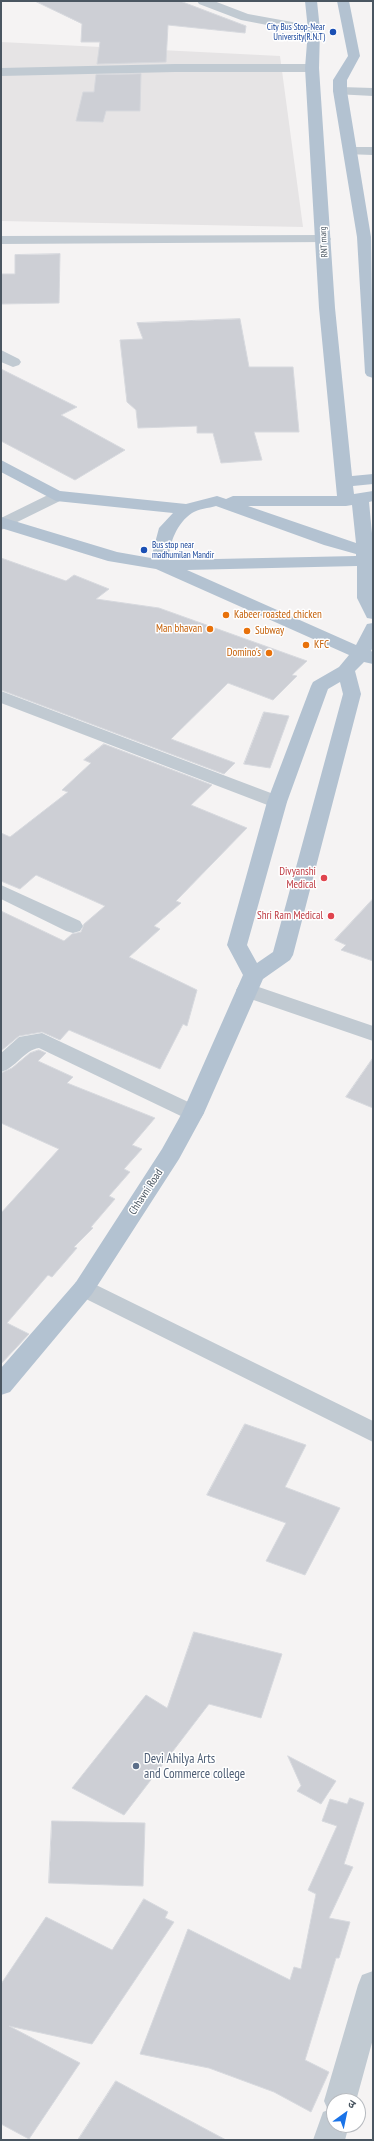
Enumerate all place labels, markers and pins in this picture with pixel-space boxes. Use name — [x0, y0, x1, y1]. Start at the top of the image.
place label: City Bus Stop-Near University(R.N.T) — [267, 22, 325, 43]
marker: City Bus Stop-Near University(R.N.T) — [328, 27, 338, 37]
place label: Bus stop near madhumilan Mandir — [152, 540, 214, 561]
marker: Bus stop near madhumilan Mandir — [139, 545, 149, 555]
place label: Kabeer roasted chicken — [234, 608, 322, 622]
marker: Kabeer roasted chicken — [221, 610, 231, 620]
place label: Man bhavan — [156, 622, 202, 636]
marker: Man bhavan — [205, 624, 215, 634]
place label: Subway — [255, 624, 284, 638]
marker: Subway — [242, 626, 252, 636]
place label: KFC — [314, 638, 329, 652]
marker: KFC — [301, 640, 311, 650]
place label: Domino's — [227, 646, 261, 660]
marker: Domino's — [264, 648, 274, 658]
place label: Divyanshi Medical — [279, 865, 316, 891]
marker: Divyanshi Medical — [319, 873, 329, 883]
place label: Shri Ram Medical — [257, 909, 323, 923]
marker: Shri Ram Medical — [326, 911, 336, 921]
place label: Devi Ahilya Arts and Commerce college — [144, 1751, 245, 1782]
marker: Devi Ahilya Arts and Commerce college — [131, 1761, 141, 1771]

